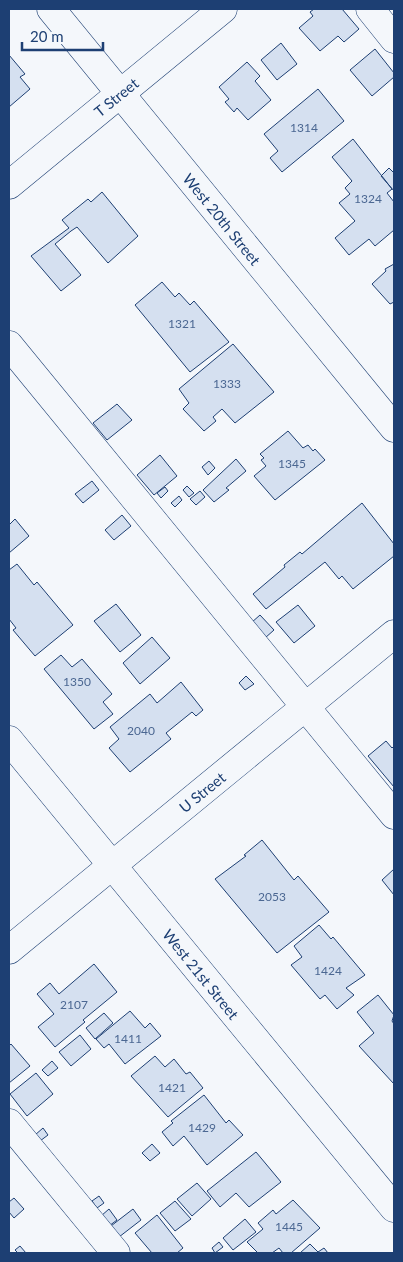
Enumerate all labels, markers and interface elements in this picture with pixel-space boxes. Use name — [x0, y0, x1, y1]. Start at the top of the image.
scale bar — [22, 20, 104, 52]
text: 20 m — [30, 27, 64, 45]
street label: T Street — [90, 73, 142, 120]
house number: 1314 — [290, 120, 318, 135]
street label: West 20th Street — [180, 170, 265, 269]
house number: 1324 — [354, 191, 382, 206]
house number: 1321 — [168, 316, 196, 331]
house number: 1333 — [213, 376, 241, 391]
house number: 1345 — [278, 456, 306, 471]
house number: 1350 — [63, 674, 91, 689]
house number: 2040 — [127, 723, 155, 738]
street label: U Street — [175, 768, 229, 816]
house number: 2053 — [258, 889, 286, 904]
street label: West 21st Street — [159, 925, 243, 1023]
house number: 1424 — [314, 963, 342, 978]
house number: 2107 — [60, 997, 88, 1012]
house number: 1411 — [114, 1031, 142, 1046]
house number: 1421 — [158, 1080, 186, 1095]
house number: 1429 — [188, 1120, 216, 1135]
house number: 1445 — [275, 1219, 303, 1234]

